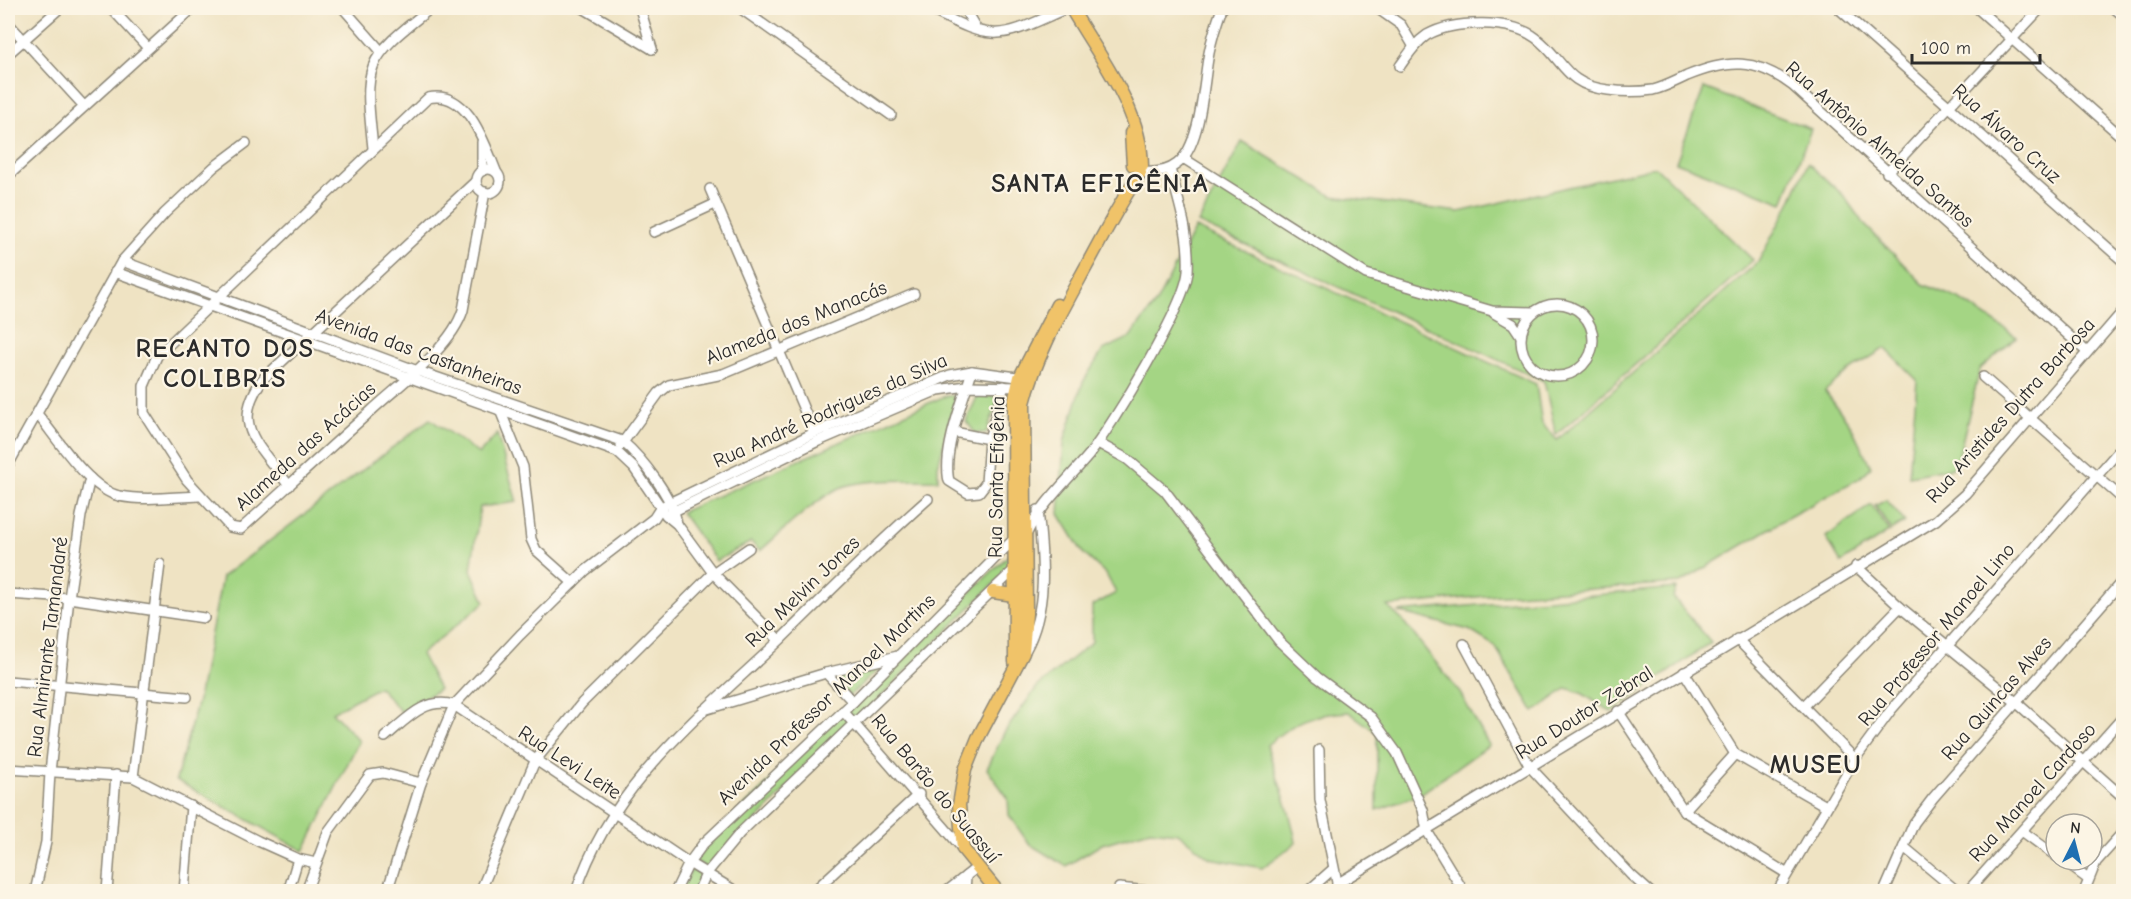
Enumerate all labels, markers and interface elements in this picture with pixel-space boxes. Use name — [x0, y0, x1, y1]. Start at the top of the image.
scale bar — [1912, 27, 2040, 65]
text: 100 m — [1921, 38, 1971, 59]
street label: Rua Antônio Almeida Santos — [1781, 57, 1978, 232]
street label: Rua Álvaro Cruz — [1948, 78, 2066, 188]
district label: SANTA EFIGÊNIA — [991, 168, 1209, 199]
street label: Alameda dos Manacás — [702, 276, 890, 369]
street label: Avenida das Castanheiras — [313, 303, 525, 399]
street label: Rua Aristides Dutra Barbosa — [1921, 313, 2100, 508]
district label: RECANTO DOS COLIBRIS — [136, 334, 314, 394]
street label: Rua André Rodrigues da Silva — [710, 348, 951, 473]
street label: Alameda das Acácias — [230, 377, 380, 515]
street label: Rua Santa Efigênia — [984, 396, 1009, 558]
street label: Rua Melvin Jones — [740, 531, 864, 652]
street label: Rua Almirante Tamandaré — [23, 535, 72, 759]
street label: Rua Professor Manoel Lino — [1853, 538, 2020, 730]
street label: Avenida Professor Manoel Martins — [713, 589, 940, 810]
street label: Rua Quincas Alves — [1936, 632, 2056, 765]
street label: Rua Doutor Zebral — [1511, 661, 1657, 764]
street label: Rua Barão do Suassuí — [867, 709, 1005, 868]
street label: Rua Manoel Cardoso — [1964, 718, 2101, 866]
street label: Rua Levi Leite — [514, 721, 625, 804]
district label: MUSEU — [1770, 750, 1862, 780]
north arrow — [2044, 812, 2104, 872]
text: N — [2069, 819, 2082, 838]

